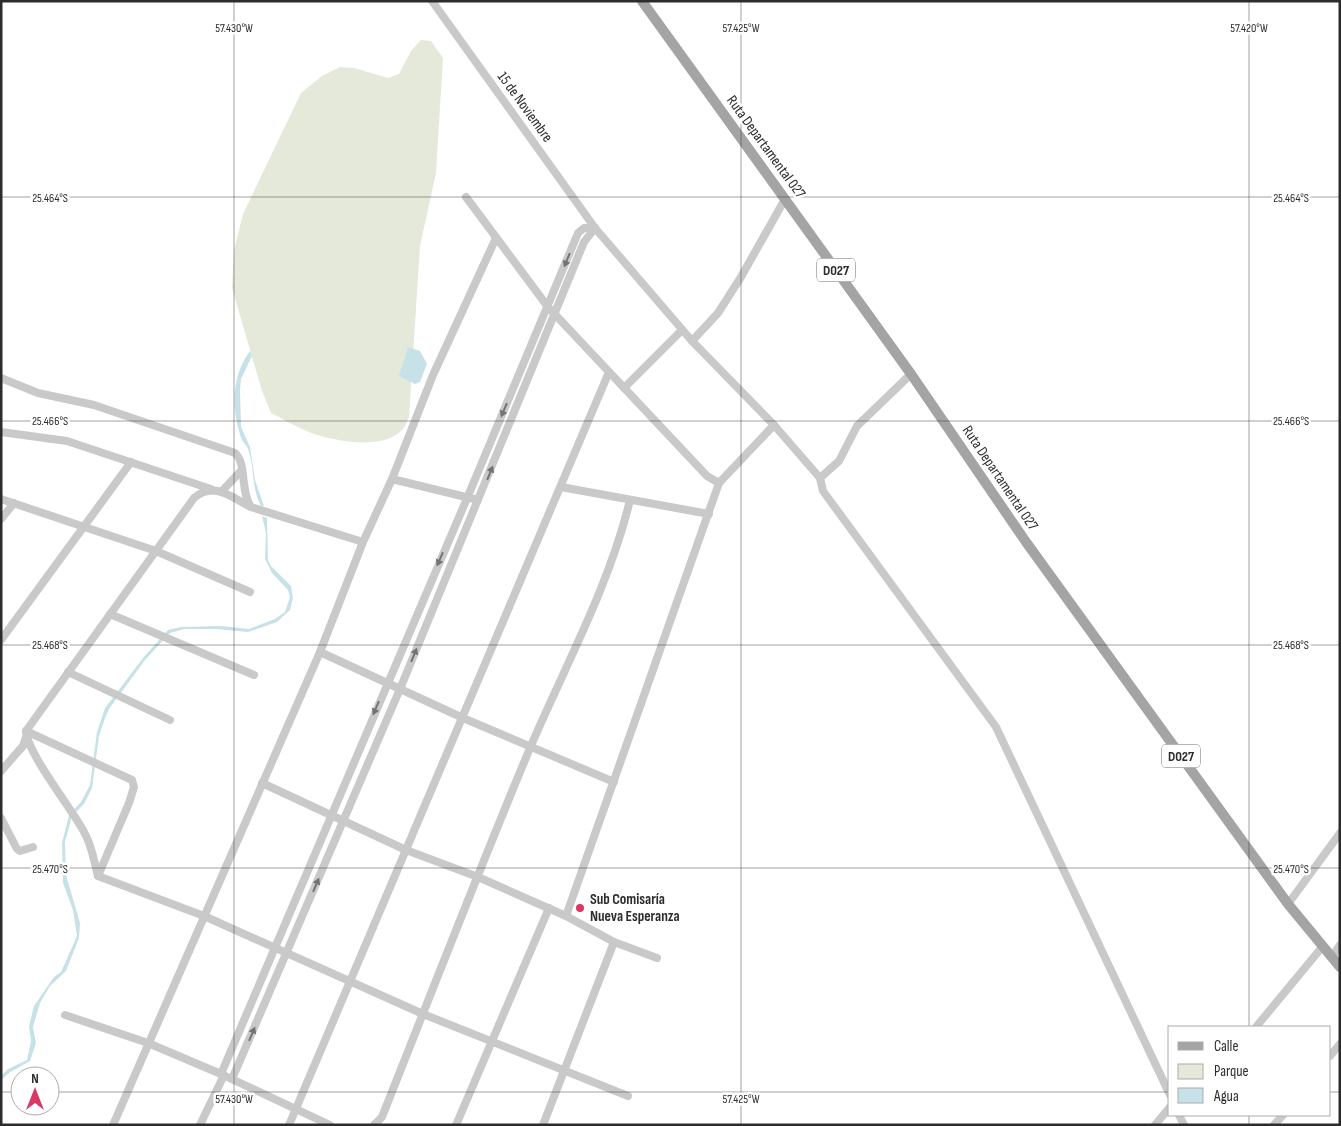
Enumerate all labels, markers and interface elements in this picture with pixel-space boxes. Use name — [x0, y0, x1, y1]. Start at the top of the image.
text: 57.430°W — [215, 21, 253, 36]
text: 57.425°W — [723, 21, 760, 36]
text: 57.420°W — [1230, 21, 1268, 36]
street label: 15 de Noviembre — [493, 68, 557, 146]
street label: Ruta Departamental 027 — [722, 92, 810, 202]
text: 25.464°S — [32, 191, 68, 206]
text: 25.464°S — [1273, 191, 1309, 206]
one-way arrow — [562, 253, 570, 267]
road number: D027 — [817, 258, 855, 282]
one-way arrow — [500, 403, 508, 417]
text: 25.466°S — [32, 414, 68, 429]
text: 25.466°S — [1273, 414, 1309, 429]
street label: Ruta Departamental 027 — [958, 422, 1042, 534]
one-way arrow — [486, 466, 494, 480]
one-way arrow — [436, 552, 444, 566]
text: 25.468°S — [32, 638, 68, 653]
text: 25.468°S — [1273, 638, 1309, 653]
one-way arrow — [410, 648, 418, 662]
one-way arrow — [372, 701, 379, 716]
road number: D027 — [1162, 744, 1200, 768]
text: 25.470°S — [32, 862, 68, 877]
text: 25.470°S — [1273, 862, 1309, 877]
one-way arrow — [312, 878, 320, 892]
place label: Sub Comisaría Nueva Esperanza — [590, 890, 680, 926]
marker: Sub Comisaría Nueva Esperanza — [574, 902, 586, 914]
legend — [1168, 1026, 1331, 1116]
one-way arrow — [248, 1027, 256, 1041]
text: Calle — [1214, 1037, 1238, 1056]
text: Parque — [1214, 1062, 1249, 1081]
north arrow — [10, 1066, 60, 1116]
text: N — [31, 1070, 39, 1087]
text: Agua — [1213, 1087, 1239, 1106]
text: 57.430°W — [215, 1092, 253, 1107]
text: 57.425°W — [723, 1092, 760, 1107]

